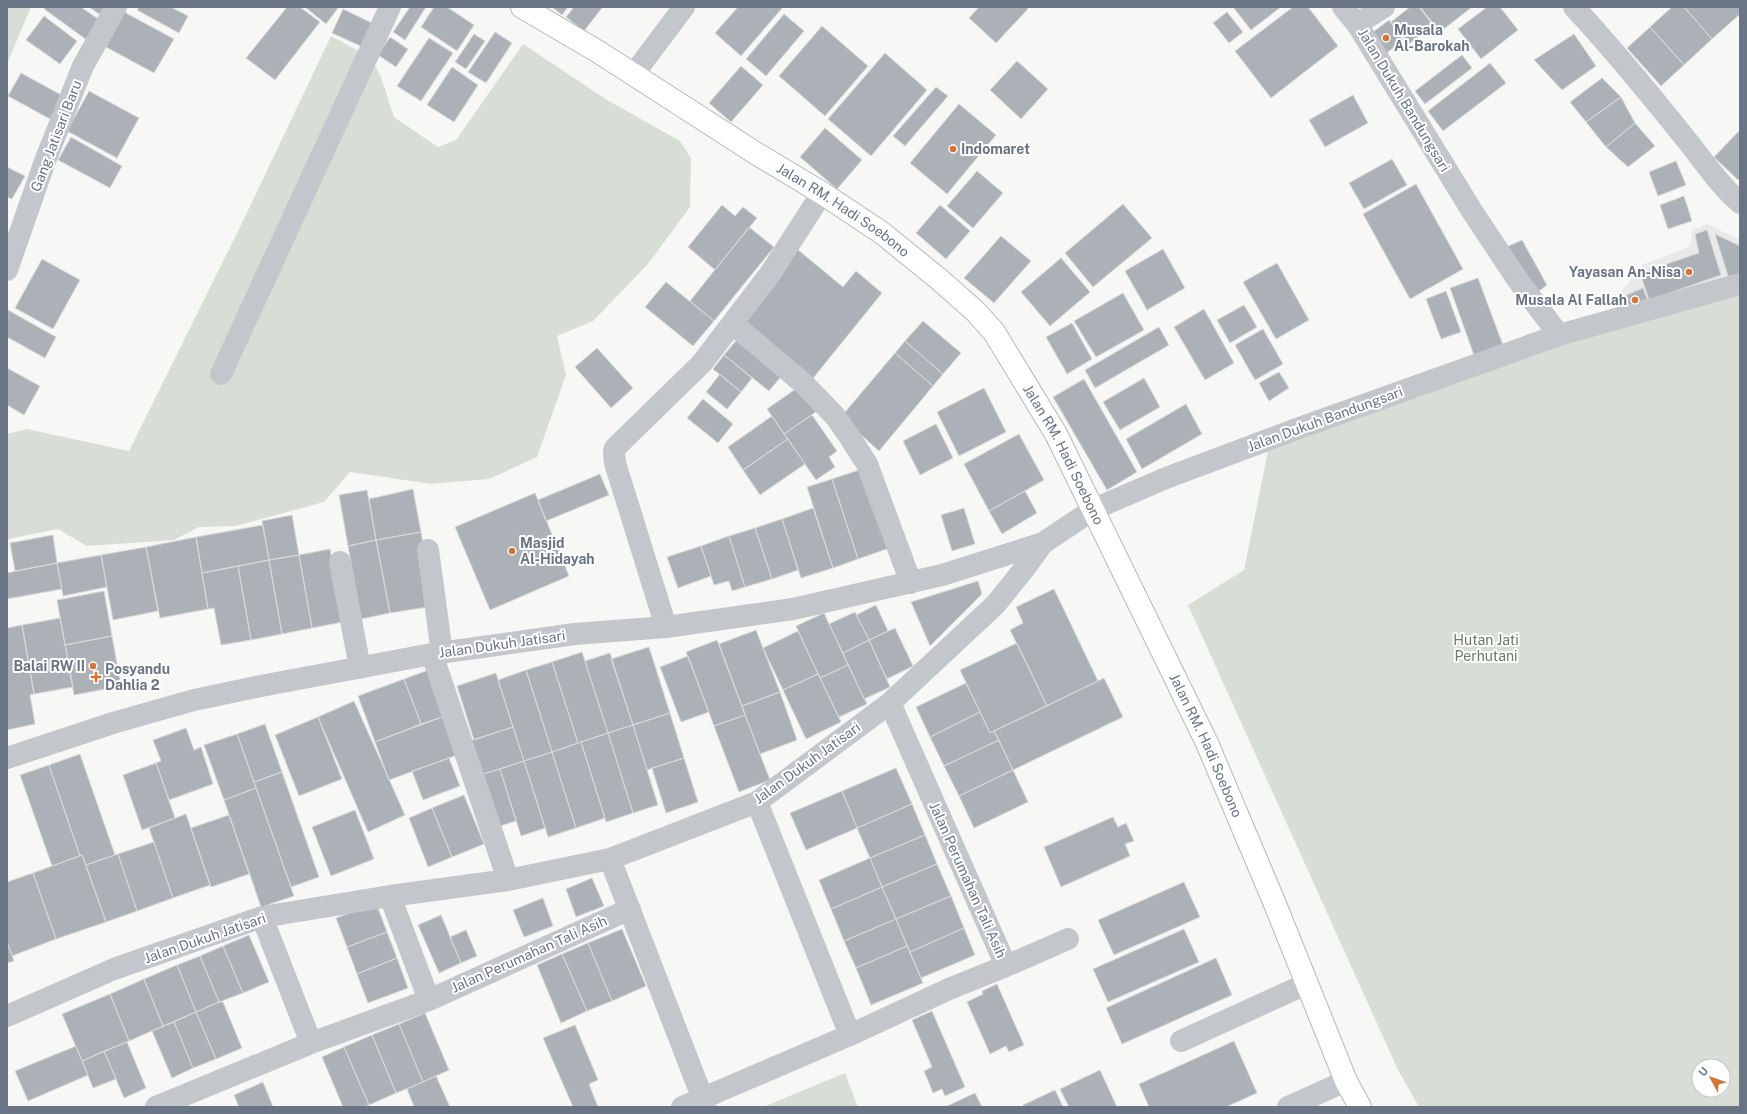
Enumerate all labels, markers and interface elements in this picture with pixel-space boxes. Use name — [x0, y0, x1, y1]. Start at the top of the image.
place label: Musala Al-Barokah — [1394, 22, 1469, 54]
street label: Jalan Dukuh Bandungsari — [1355, 26, 1453, 174]
marker: Musala Al-Barokah — [1381, 33, 1391, 43]
street label: Gang Jatisari Baru — [27, 78, 85, 194]
place label: Indomaret — [961, 141, 1030, 157]
marker: Indomaret — [948, 144, 958, 154]
street label: Jalan RM. Hadi Soebono — [774, 160, 913, 260]
place label: Yayasan An-Nisa — [1569, 264, 1681, 280]
marker: Yayasan An-Nisa — [1684, 267, 1694, 277]
place label: Musala Al Fallah — [1515, 292, 1627, 308]
marker: Musala Al Fallah — [1630, 295, 1640, 305]
street label: Jalan RM. Hadi Soebono — [1020, 382, 1107, 527]
street label: Jalan Dukuh Bandungsari — [1245, 383, 1405, 455]
place label: Masjid Al-Hidayah — [520, 535, 595, 567]
marker: Masjid Al-Hidayah — [507, 546, 517, 556]
street label: Jalan Dukuh Jatisari — [438, 627, 566, 661]
park label: Hutan Jati Perhutani — [1453, 632, 1519, 664]
place label: Balai RW II — [14, 658, 85, 674]
marker: Balai RW II — [88, 661, 98, 671]
place label: Posyandu Dahlia 2 — [105, 661, 170, 693]
marker: Posyandu Dahlia 2 — [90, 671, 102, 683]
street label: Jalan RM. Hadi Soebono — [1166, 671, 1246, 820]
street label: Jalan Dukuh Jatisari — [751, 719, 863, 807]
street label: Jalan Perumahan Tali Asih — [926, 800, 1010, 960]
street label: Jalan Dukuh Jatisari — [142, 910, 268, 966]
street label: Jalan Perumahan Tali Asih — [449, 912, 609, 996]
north arrow — [1691, 1058, 1731, 1098]
text: U — [1696, 1065, 1711, 1078]

